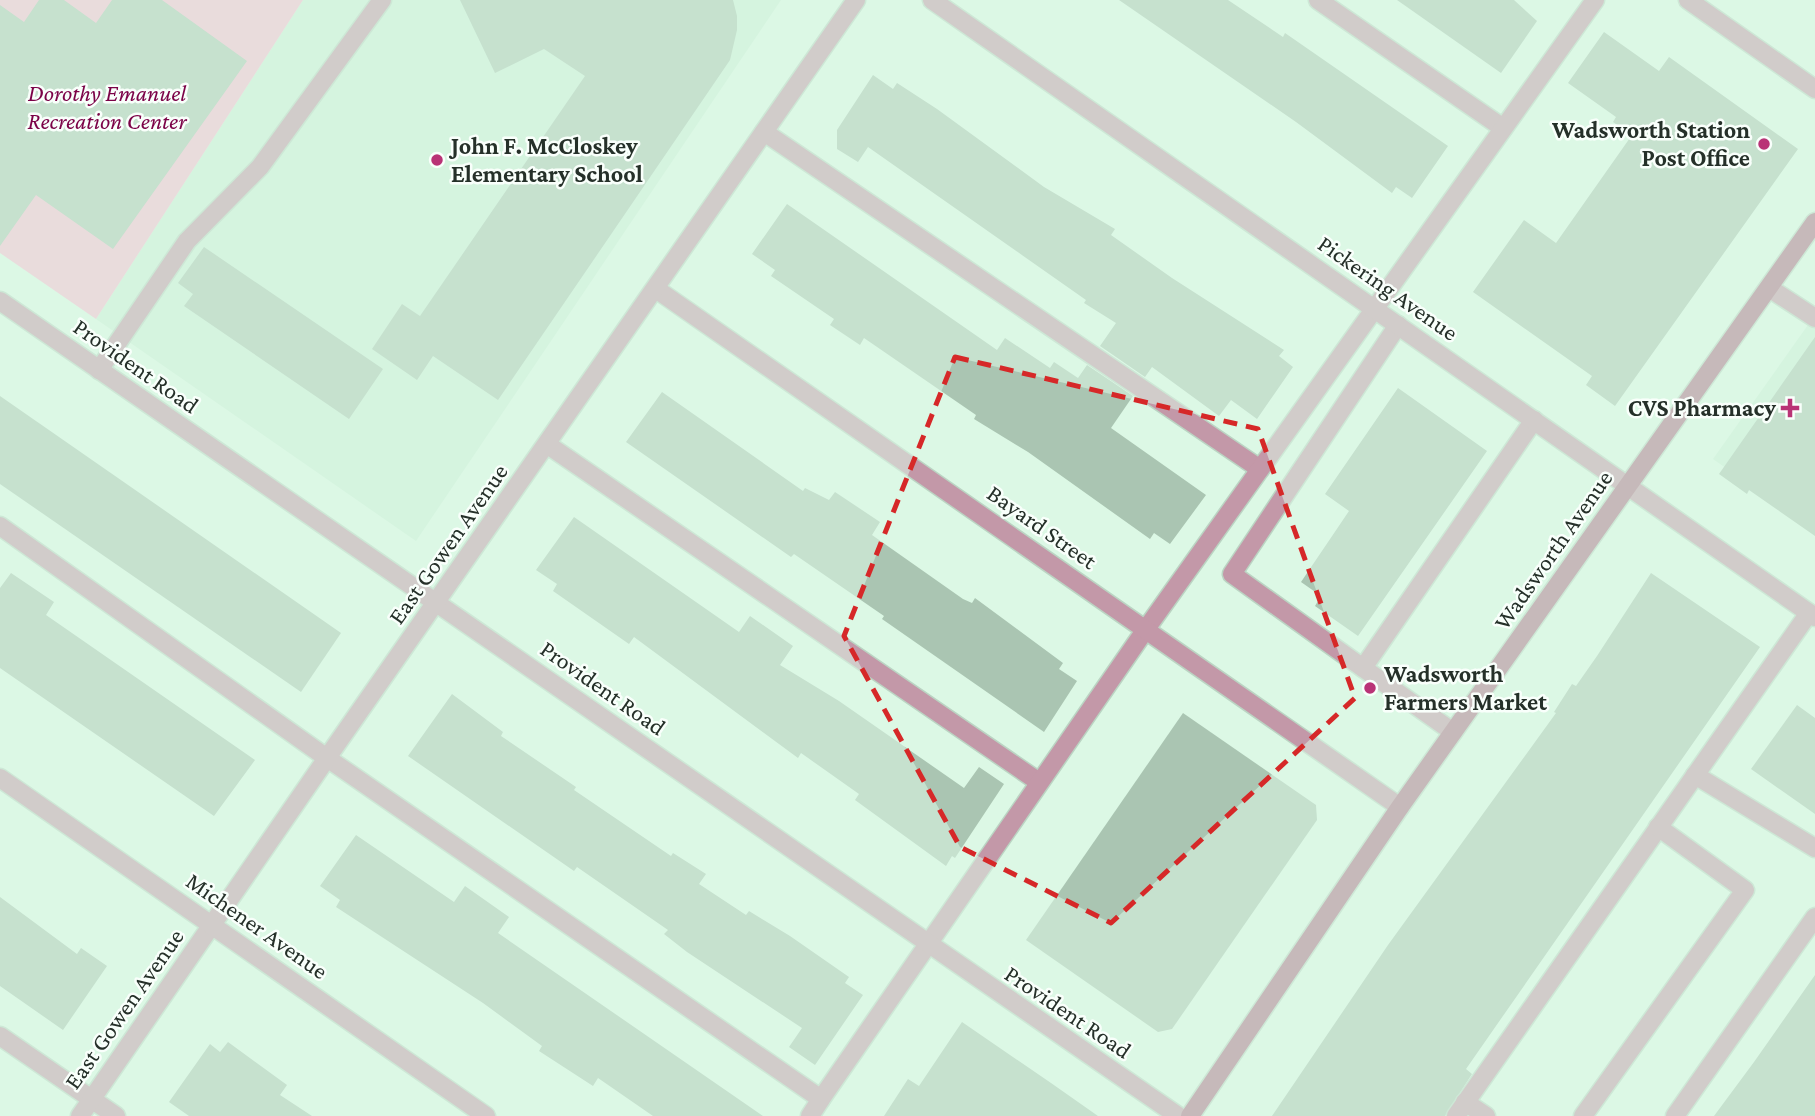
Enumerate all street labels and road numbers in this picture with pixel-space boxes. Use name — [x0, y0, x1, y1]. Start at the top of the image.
street label: Pickering Avenue — [1313, 229, 1463, 346]
street label: Provident Road — [69, 313, 204, 419]
street label: East Gowen Avenue — [382, 459, 513, 629]
street label: Wadsworth Avenue — [1488, 465, 1618, 634]
street label: Bayard Street — [982, 479, 1103, 575]
street label: Provident Road — [536, 635, 671, 741]
street label: Michener Avenue — [181, 867, 333, 984]
street label: East Gowen Avenue — [58, 924, 189, 1094]
street label: Provident Road — [1000, 959, 1137, 1064]

